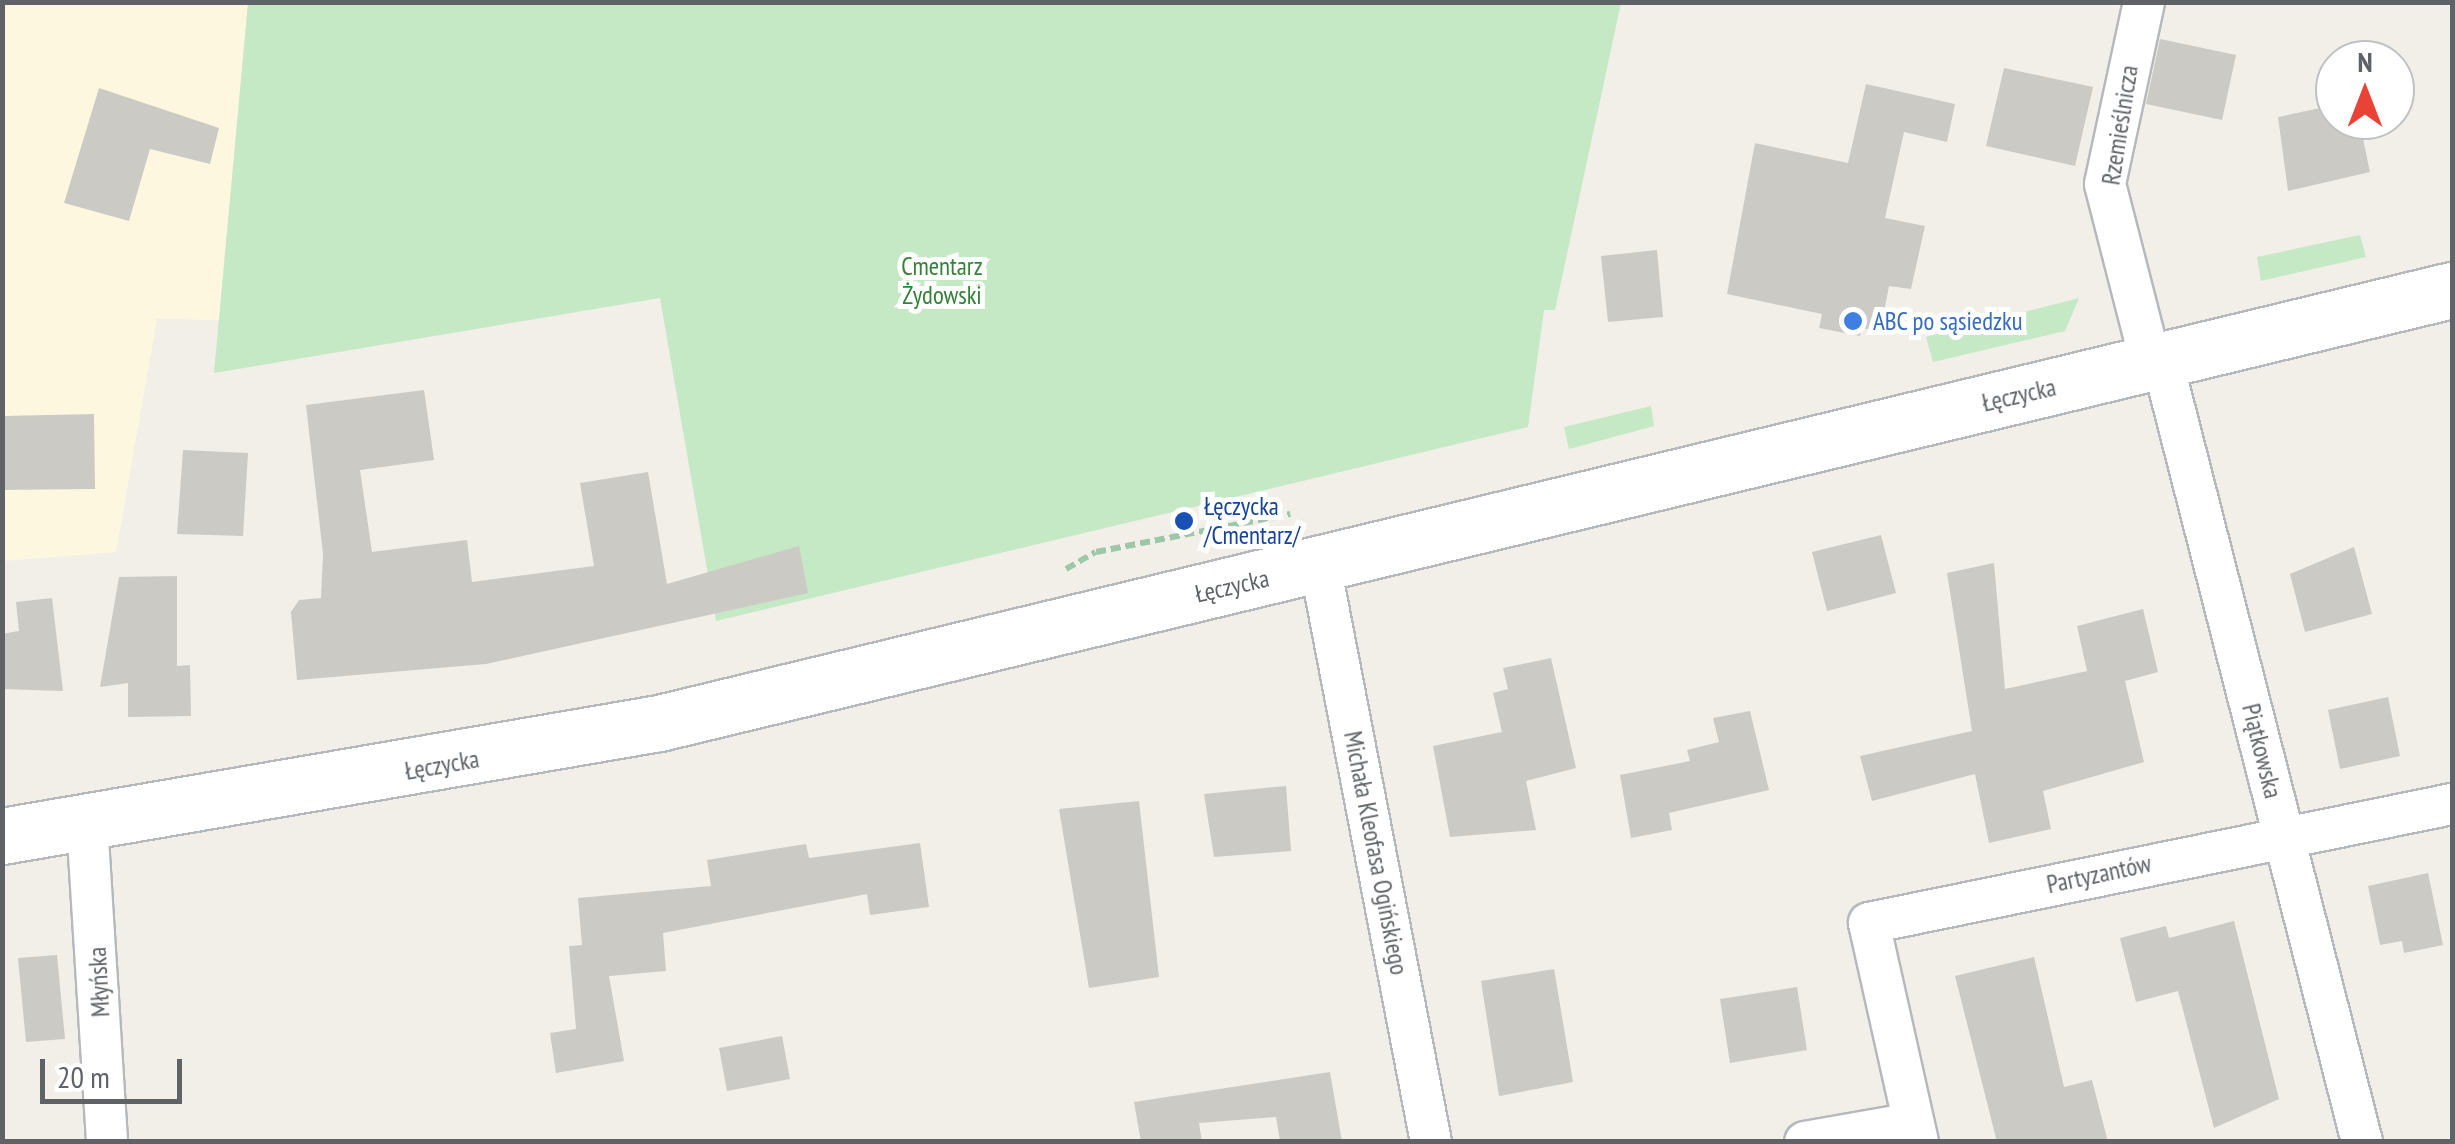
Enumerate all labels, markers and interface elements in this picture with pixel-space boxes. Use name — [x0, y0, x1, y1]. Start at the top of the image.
north arrow — [2315, 40, 2415, 140]
text: N — [2357, 43, 2373, 80]
street label: Rzemieślnicza — [2096, 63, 2144, 187]
park label: Cmentarz Żydowski — [901, 252, 983, 311]
place label: ABC po sąsiedzku — [1873, 306, 2023, 336]
marker: ABC po sąsiedzku — [1842, 310, 1864, 332]
street label: Łęczycka — [1979, 372, 2059, 418]
place label: Łęczycka /Cmentarz/ — [1204, 492, 1300, 551]
marker: Łęczycka /Cmentarz/ — [1173, 510, 1195, 532]
street label: Łęczycka — [1192, 563, 1272, 609]
street label: Piątkowska — [2236, 701, 2288, 801]
street label: Michała Kleofasa Ogińskiego — [1338, 729, 1414, 977]
street label: Łęczycka — [403, 744, 481, 786]
street label: Partyzantów — [2044, 848, 2154, 900]
street label: Młyńska — [82, 946, 116, 1018]
scale bar — [45, 1039, 188, 1101]
text: 20 m — [57, 1057, 110, 1096]

